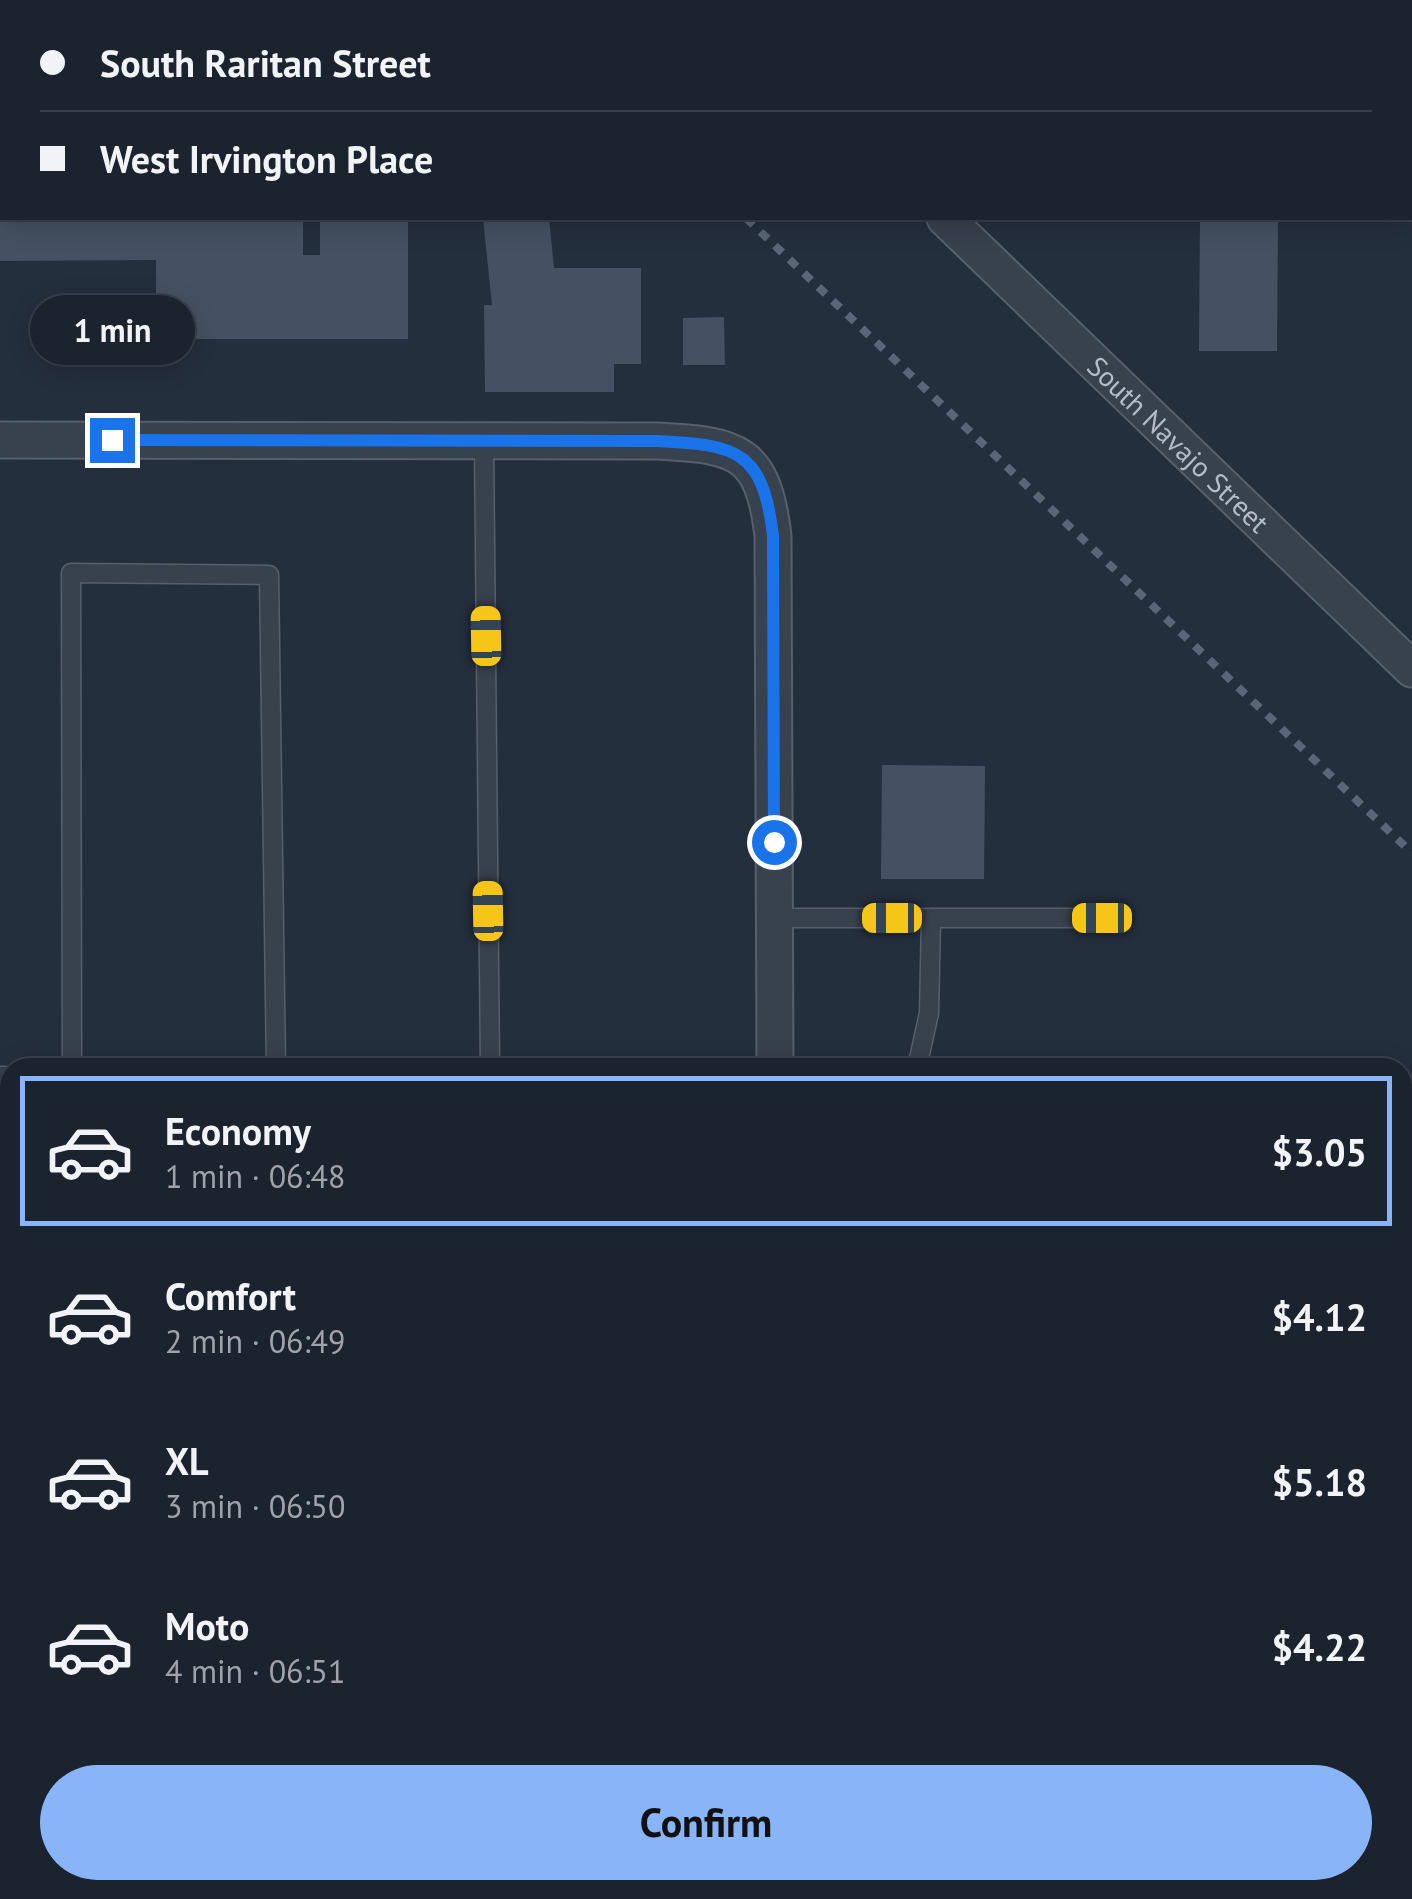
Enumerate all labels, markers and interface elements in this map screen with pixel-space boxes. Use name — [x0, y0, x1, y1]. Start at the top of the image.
text: South Raritan Street — [100, 38, 431, 87]
text: West Irvington Place — [100, 134, 433, 183]
callout: 1 min — [29, 295, 194, 365]
text: 1 min — [73, 309, 152, 351]
street label: South Navajo Street — [1080, 347, 1278, 540]
route end — [90, 418, 135, 463]
car — [470, 606, 502, 666]
route start — [752, 820, 797, 865]
car — [472, 881, 504, 941]
car — [862, 903, 922, 933]
car — [1072, 903, 1132, 933]
icon: car — [45, 1106, 135, 1196]
text: Economy — [165, 1106, 311, 1155]
text: $3.05 — [1271, 1127, 1367, 1176]
text: 1 min · 06:48 — [165, 1155, 345, 1197]
icon: car — [45, 1271, 135, 1361]
text: Comfort — [165, 1271, 296, 1320]
text: $4.12 — [1271, 1292, 1367, 1341]
text: 2 min · 06:49 — [165, 1320, 345, 1362]
icon: car — [45, 1436, 135, 1526]
text: XL — [165, 1436, 209, 1485]
text: $5.18 — [1271, 1457, 1367, 1506]
text: 3 min · 06:50 — [165, 1485, 345, 1527]
icon: car — [45, 1601, 135, 1691]
text: Moto — [165, 1601, 249, 1650]
text: $4.22 — [1271, 1622, 1367, 1671]
text: 4 min · 06:51 — [165, 1650, 345, 1692]
button: Confirm — [40, 1765, 1372, 1880]

